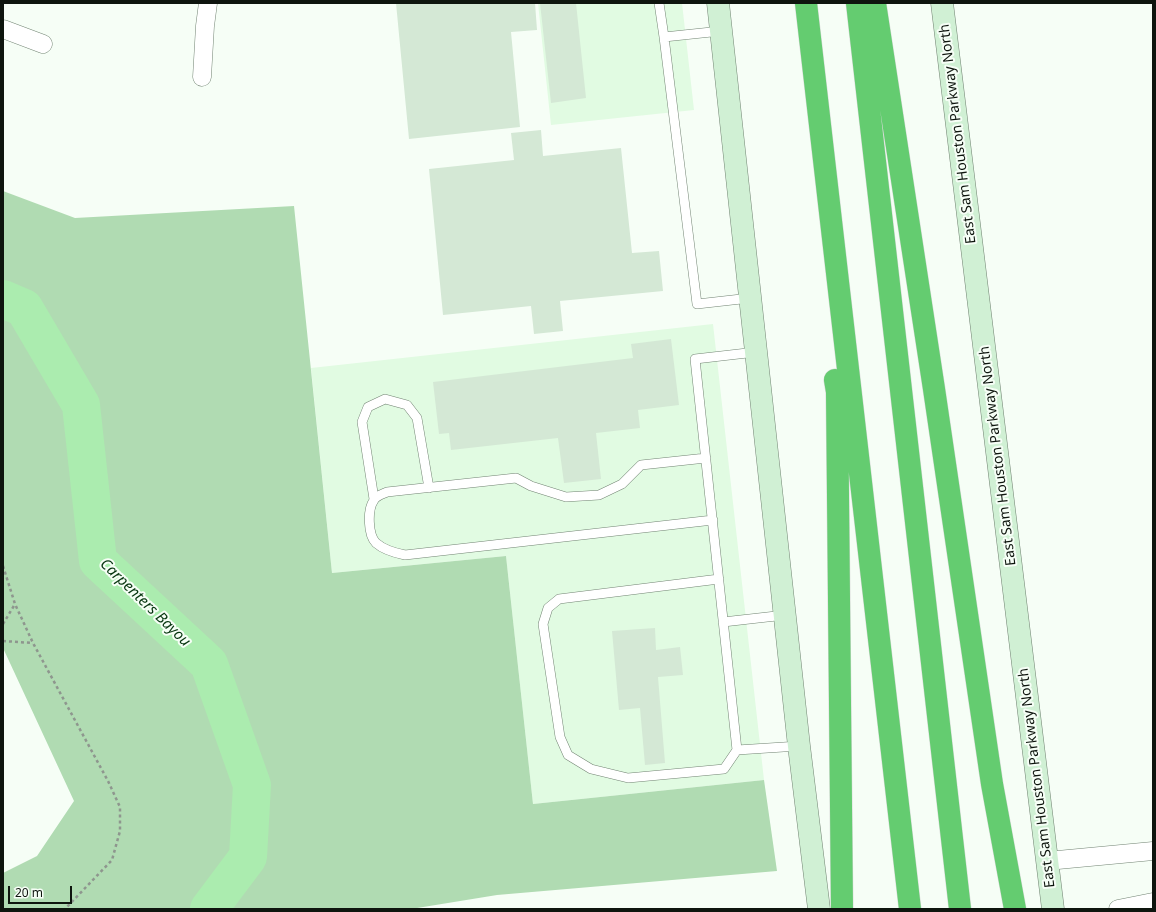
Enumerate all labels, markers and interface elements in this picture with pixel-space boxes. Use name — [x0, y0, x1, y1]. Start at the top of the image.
street label: East Sam Houston Parkway North — [936, 23, 980, 245]
street label: East Sam Houston Parkway North — [976, 345, 1020, 567]
water label: Carpenters Bayou — [96, 555, 194, 651]
street label: East Sam Houston Parkway North — [1015, 667, 1059, 889]
scale bar — [10, 878, 74, 904]
text: 20 m — [15, 884, 43, 901]

